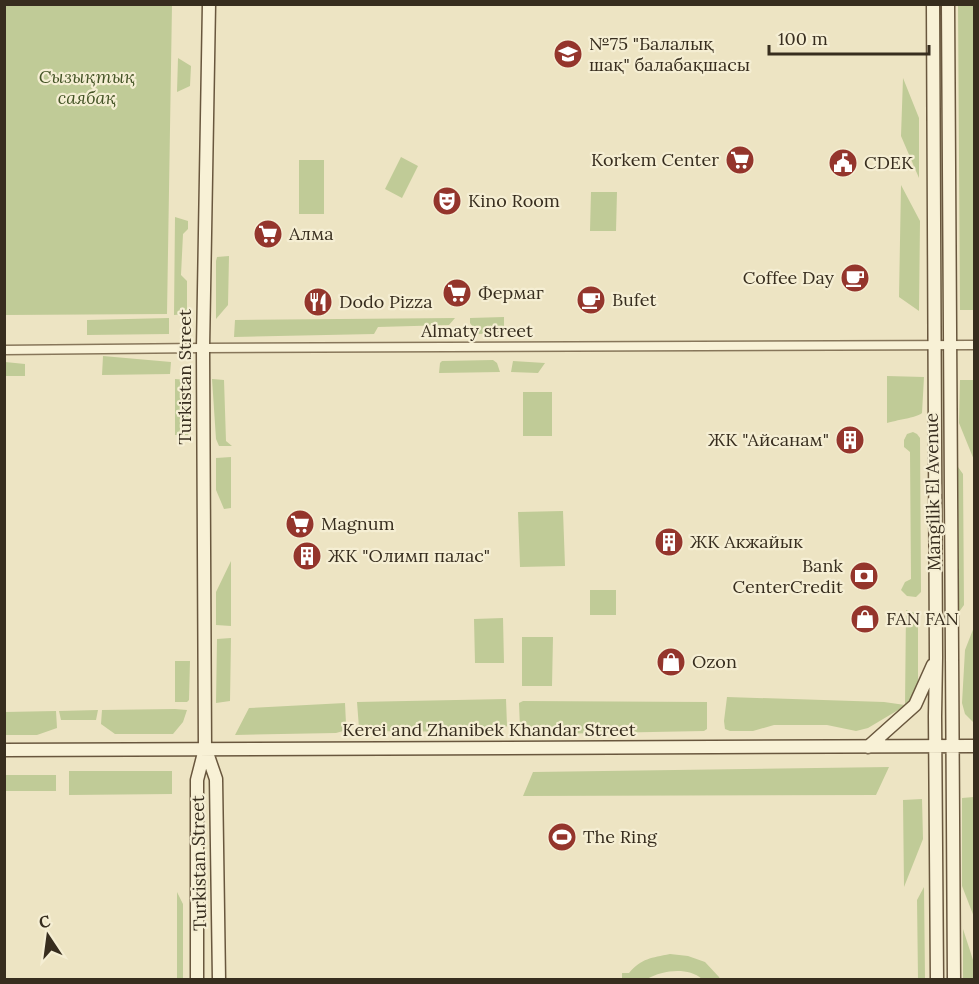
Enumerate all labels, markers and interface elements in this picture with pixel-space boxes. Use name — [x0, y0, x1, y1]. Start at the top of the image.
scale bar — [769, 18, 930, 56]
text: 100 m — [778, 27, 828, 50]
place label: №75 "Балалық шақ" балабақшасы — [589, 32, 750, 76]
school or university icon: №75 "Балалық шақ" балабақшасы — [552, 38, 584, 70]
park label: Сызықтық саябақ — [39, 65, 135, 109]
supermarket icon: Korkem Center — [724, 144, 756, 176]
public building icon: CDEK — [827, 147, 859, 179]
place label: Korkem Center — [591, 148, 719, 171]
place label: CDEK — [864, 151, 914, 174]
theatre icon: Kino Room — [431, 185, 463, 217]
place label: Kino Room — [468, 189, 560, 212]
supermarket icon: Алма — [252, 218, 284, 250]
place label: Алма — [288, 222, 334, 245]
cafe icon: Coffee Day — [839, 262, 871, 294]
place label: Coffee Day — [743, 266, 834, 289]
supermarket icon: Фермаг — [441, 277, 473, 309]
place label: Фермаг — [478, 281, 544, 304]
cafe icon: Bufet — [575, 284, 607, 316]
restaurant icon: Dodo Pizza — [302, 286, 334, 318]
place label: Bufet — [612, 288, 656, 311]
place label: Dodo Pizza — [339, 290, 433, 313]
street label: Turkistan Street — [173, 309, 196, 445]
street label: Almaty street — [420, 319, 533, 342]
street label: Mangilik El Avenue — [920, 412, 945, 571]
building icon: ЖК "Айсанам" — [834, 424, 866, 456]
place label: ЖК "Айсанам" — [708, 428, 829, 451]
supermarket icon: Magnum — [284, 508, 316, 540]
place label: Magnum — [321, 512, 395, 535]
building icon: ЖК Акжайык — [653, 526, 685, 558]
place label: ЖК Акжайык — [690, 530, 803, 553]
building icon: ЖК "Олимп палас" — [291, 540, 323, 572]
place label: ЖК "Олимп палас" — [328, 544, 490, 567]
place label: Bank CenterCredit — [732, 554, 843, 598]
bank icon: Bank CenterCredit — [848, 560, 880, 592]
shop icon: FAN FAN — [849, 603, 881, 635]
place label: FAN FAN — [886, 607, 959, 630]
shop icon: Ozon — [655, 646, 687, 678]
place label: Ozon — [692, 650, 737, 673]
street label: Kerei and Zhanibek Khandar Street — [342, 718, 636, 741]
street label: Turkistan Street — [186, 795, 211, 931]
sports icon: The Ring — [546, 821, 578, 853]
place label: The Ring — [583, 825, 658, 848]
north arrow — [18, 906, 78, 966]
text: С — [37, 910, 52, 932]

